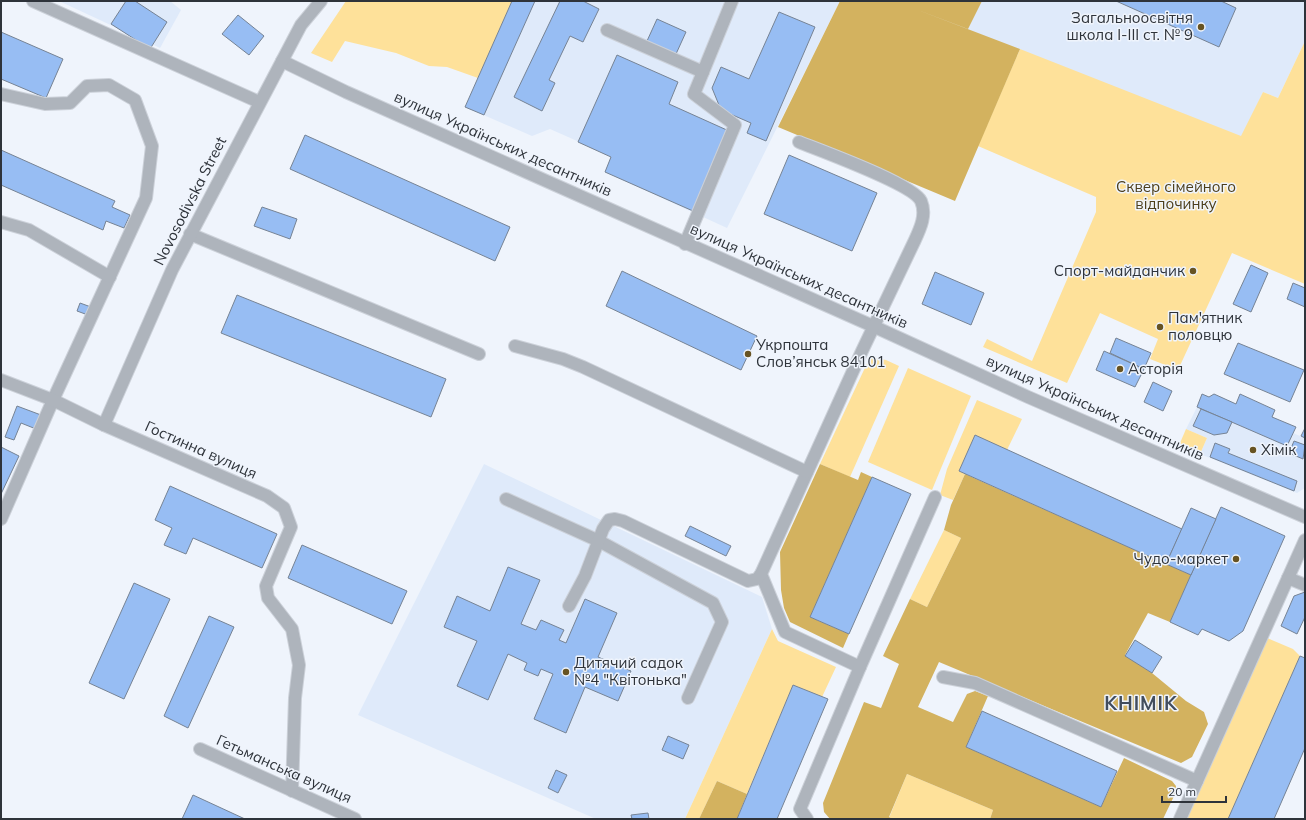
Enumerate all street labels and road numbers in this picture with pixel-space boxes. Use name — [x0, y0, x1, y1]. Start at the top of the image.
street label: вулиця Українських десантників — [391, 87, 615, 200]
street label: Novosodivska Street — [149, 133, 230, 268]
street label: вулиця Українських десантників — [687, 219, 911, 332]
street label: вулиця Українських десантників — [983, 351, 1207, 464]
street label: Гостинна вулиця — [142, 416, 260, 483]
street label: Гетьманська вулиця — [214, 730, 355, 807]

